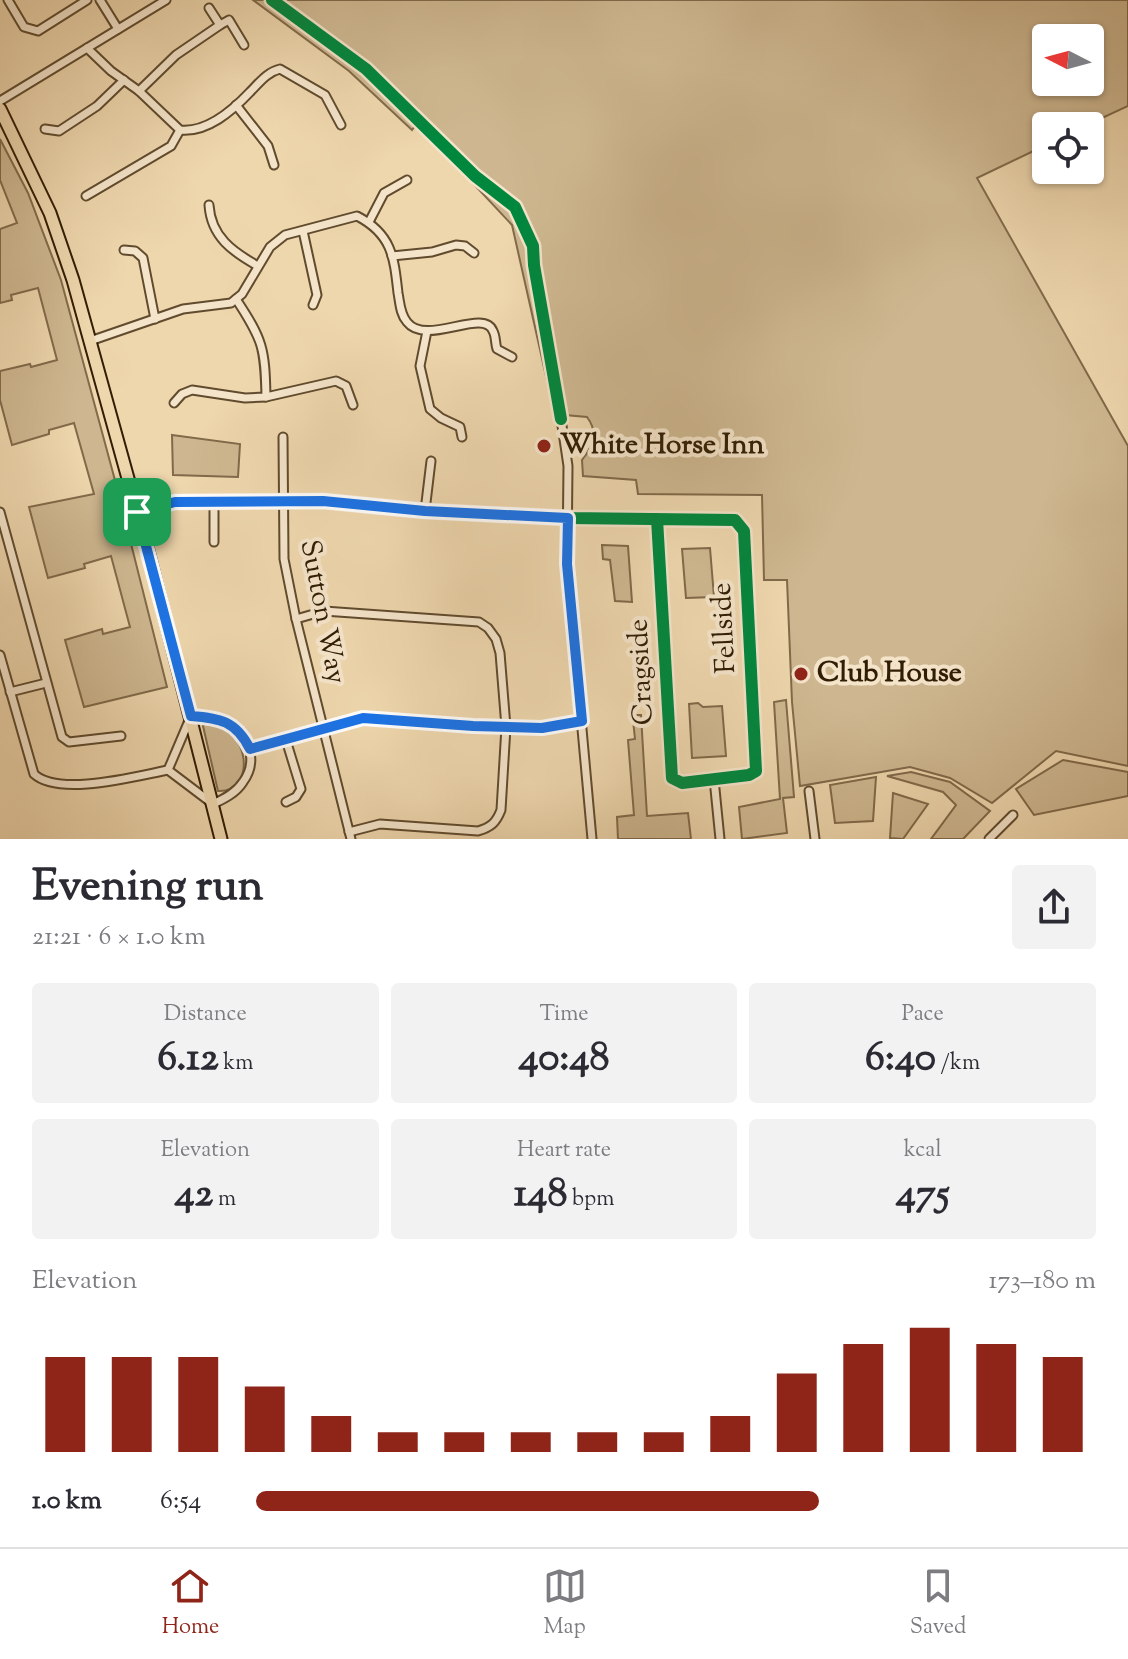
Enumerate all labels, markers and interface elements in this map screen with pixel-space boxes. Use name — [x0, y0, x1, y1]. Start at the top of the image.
north arrow — [1032, 24, 1104, 96]
map controls — [1032, 24, 1104, 184]
button: locate — [1032, 112, 1104, 184]
place label: White Horse Inn — [560, 426, 765, 466]
marker: White Horse Inn — [535, 437, 553, 455]
pin — [103, 478, 171, 546]
icon: arrive — [115, 490, 159, 534]
street label: Sutton Way — [288, 537, 356, 687]
street label: Fellside — [703, 582, 747, 674]
street label: Cragside — [619, 618, 665, 726]
place label: Club House — [817, 654, 962, 694]
marker: Club House — [792, 665, 810, 683]
text: Evening run — [32, 857, 264, 920]
button: share — [1012, 865, 1096, 949]
text: 21:21 · 6 × 1.0 km — [32, 919, 206, 956]
text: Distance — [164, 999, 247, 1031]
text: Time — [540, 999, 588, 1031]
text: Pace — [902, 999, 944, 1031]
text: 6.12 — [157, 1031, 219, 1088]
text: 40:48 — [518, 1031, 610, 1088]
text: 6:40 — [865, 1031, 936, 1088]
text: km — [219, 1048, 254, 1080]
text: /km — [936, 1048, 980, 1080]
text: Elevation — [161, 1135, 250, 1167]
text: Heart rate — [517, 1135, 611, 1167]
text: kcal — [904, 1135, 942, 1167]
text: 42 — [174, 1167, 213, 1224]
text: 148 — [514, 1167, 567, 1224]
text: 475 — [896, 1167, 950, 1224]
text: m — [213, 1184, 236, 1216]
text: bpm — [567, 1184, 614, 1216]
text: Elevation — [32, 1263, 137, 1300]
text: 173–180 m — [988, 1263, 1096, 1300]
text: 1.0 km — [32, 1483, 102, 1520]
text: 6:54 — [160, 1483, 201, 1520]
tab: Home — [162, 1564, 219, 1644]
tab: Map — [543, 1564, 587, 1644]
tab: Saved — [910, 1564, 966, 1644]

